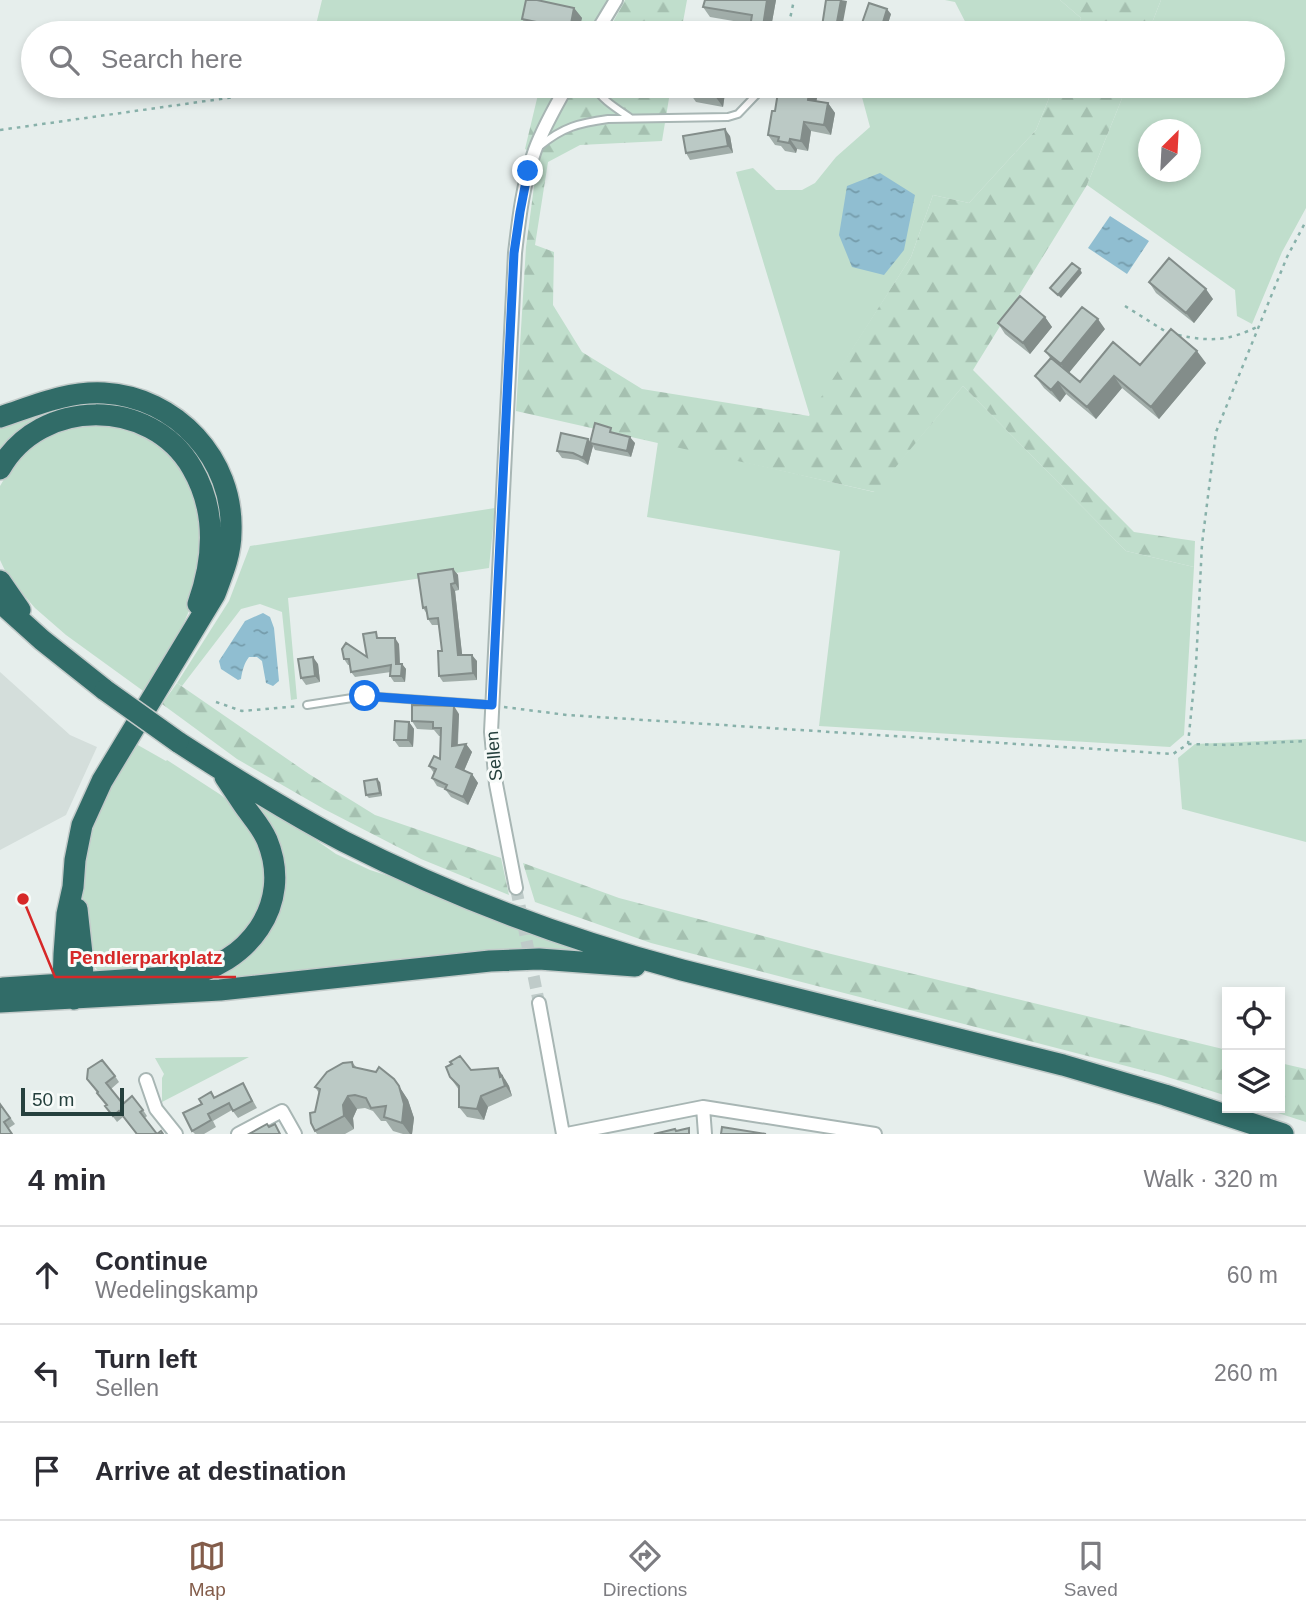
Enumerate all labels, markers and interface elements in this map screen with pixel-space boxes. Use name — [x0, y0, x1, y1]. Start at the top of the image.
search box — [21, 21, 1285, 98]
icon: search — [45, 41, 83, 79]
text: Search here — [101, 44, 243, 74]
north arrow — [1138, 119, 1201, 182]
route end — [512, 155, 543, 186]
route start — [349, 680, 380, 711]
street label: Sellen — [482, 730, 506, 782]
callout: Pendlerparkplatz — [55, 937, 236, 977]
text: Pendlerparkplatz — [69, 947, 223, 968]
map controls — [1222, 987, 1285, 1113]
button: locate — [1222, 987, 1285, 1050]
button: layers — [1222, 1050, 1285, 1113]
scale bar — [21, 1085, 124, 1117]
text: 50 m — [32, 1089, 74, 1110]
text: 4 min — [28, 1163, 106, 1196]
text: Walk · 320 m — [1143, 1166, 1278, 1192]
text: Continue — [95, 1246, 208, 1276]
icon: ahead — [28, 1256, 66, 1294]
text: 60 m — [1227, 1262, 1278, 1288]
text: Wedelingskamp — [95, 1277, 258, 1303]
text: Turn left — [95, 1344, 197, 1374]
icon: left — [28, 1354, 66, 1392]
text: 260 m — [1214, 1360, 1278, 1386]
text: Sellen — [95, 1375, 159, 1401]
icon: arrive — [28, 1452, 66, 1490]
text: Arrive at destination — [95, 1456, 346, 1486]
tab: Map — [188, 1537, 226, 1601]
tab: Directions — [603, 1537, 687, 1601]
tab: Saved — [1064, 1537, 1118, 1601]

